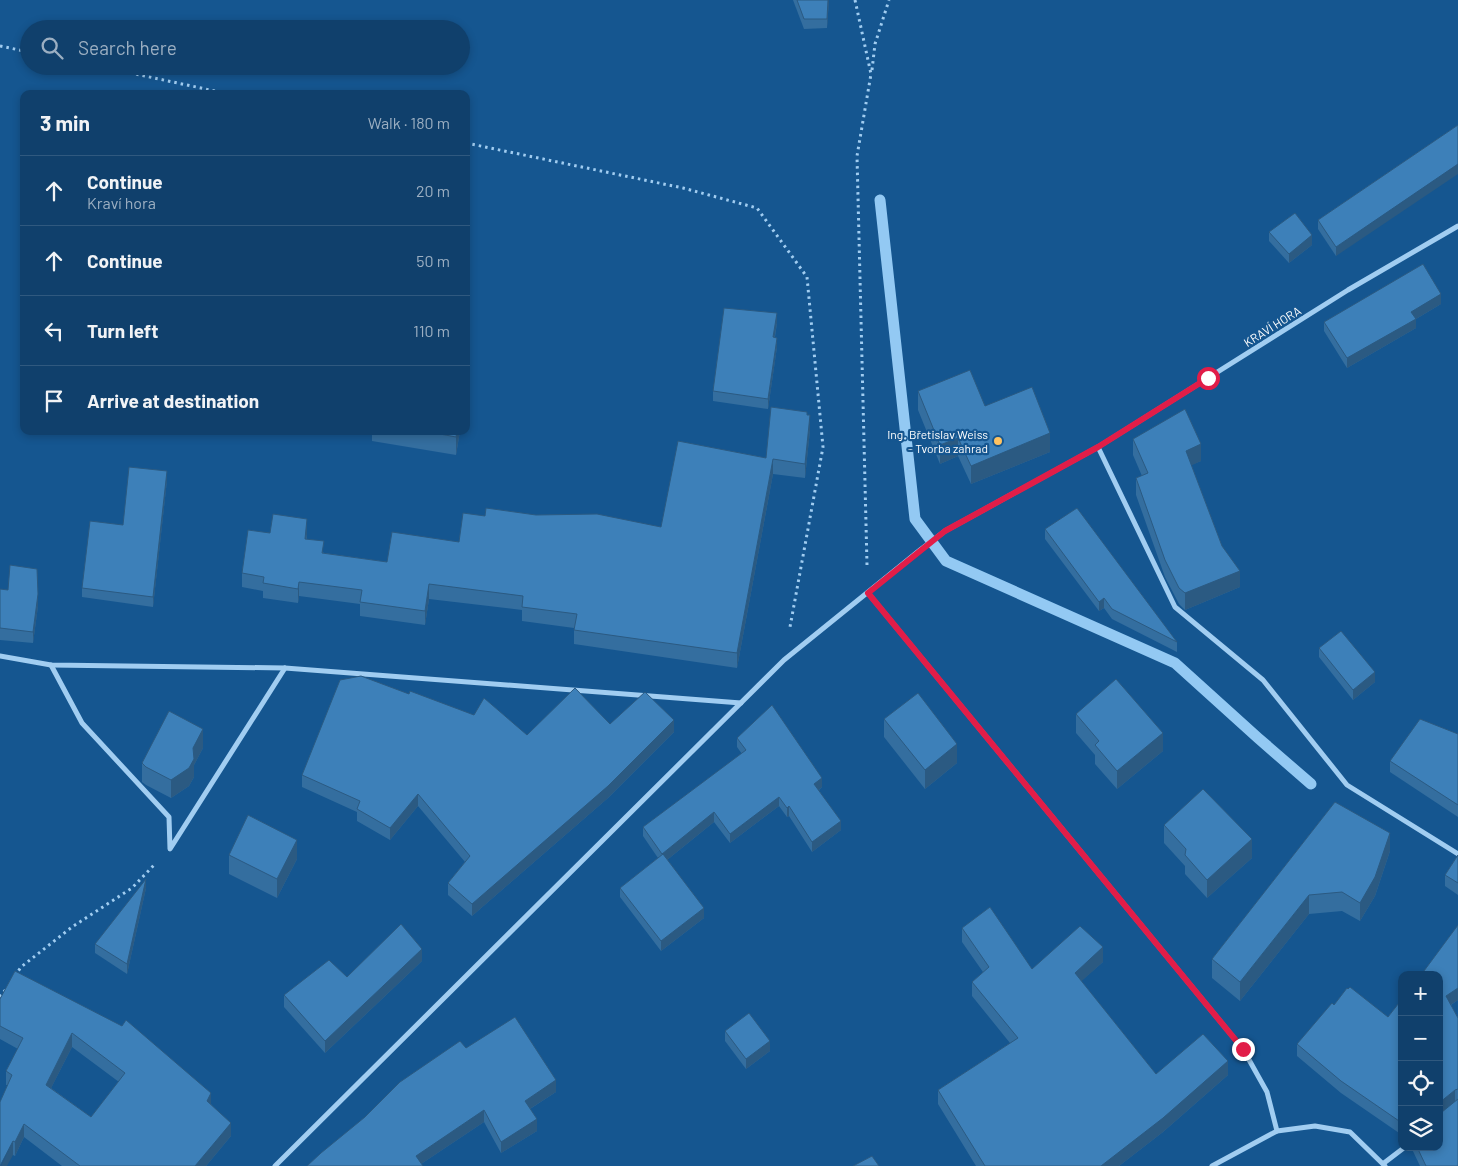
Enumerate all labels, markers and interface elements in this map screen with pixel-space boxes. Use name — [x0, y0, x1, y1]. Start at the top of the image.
search box — [20, 20, 470, 75]
icon: search — [38, 34, 66, 62]
text: Search here — [78, 36, 177, 59]
text: 3 min — [40, 110, 90, 135]
text: Walk · 180 m — [368, 113, 450, 132]
text: Continue — [87, 170, 163, 193]
icon: ahead — [40, 177, 68, 205]
text: 20 m — [416, 181, 450, 200]
text: Kraví hora — [87, 193, 156, 212]
icon: ahead — [40, 247, 68, 275]
text: Continue — [87, 249, 163, 272]
text: 50 m — [416, 251, 450, 270]
street label: KRAVÍ HORA — [1241, 303, 1303, 349]
icon: left — [40, 317, 68, 345]
text: Turn left — [87, 319, 158, 342]
text: 110 m — [413, 321, 450, 340]
route start — [1197, 367, 1220, 390]
icon: arrive — [40, 387, 68, 415]
text: Arrive at destination — [87, 389, 259, 412]
place label: Ing. Břetislav Weiss - Tvorba zahrad — [887, 427, 988, 455]
marker: Ing. Břetislav Weiss - Tvorba zahrad — [992, 435, 1004, 447]
map controls — [1398, 971, 1443, 1151]
button: + — [1398, 971, 1443, 1016]
button: − — [1398, 1016, 1443, 1061]
route end — [1232, 1038, 1255, 1061]
button: locate — [1398, 1061, 1443, 1106]
button: layers — [1398, 1106, 1443, 1151]

